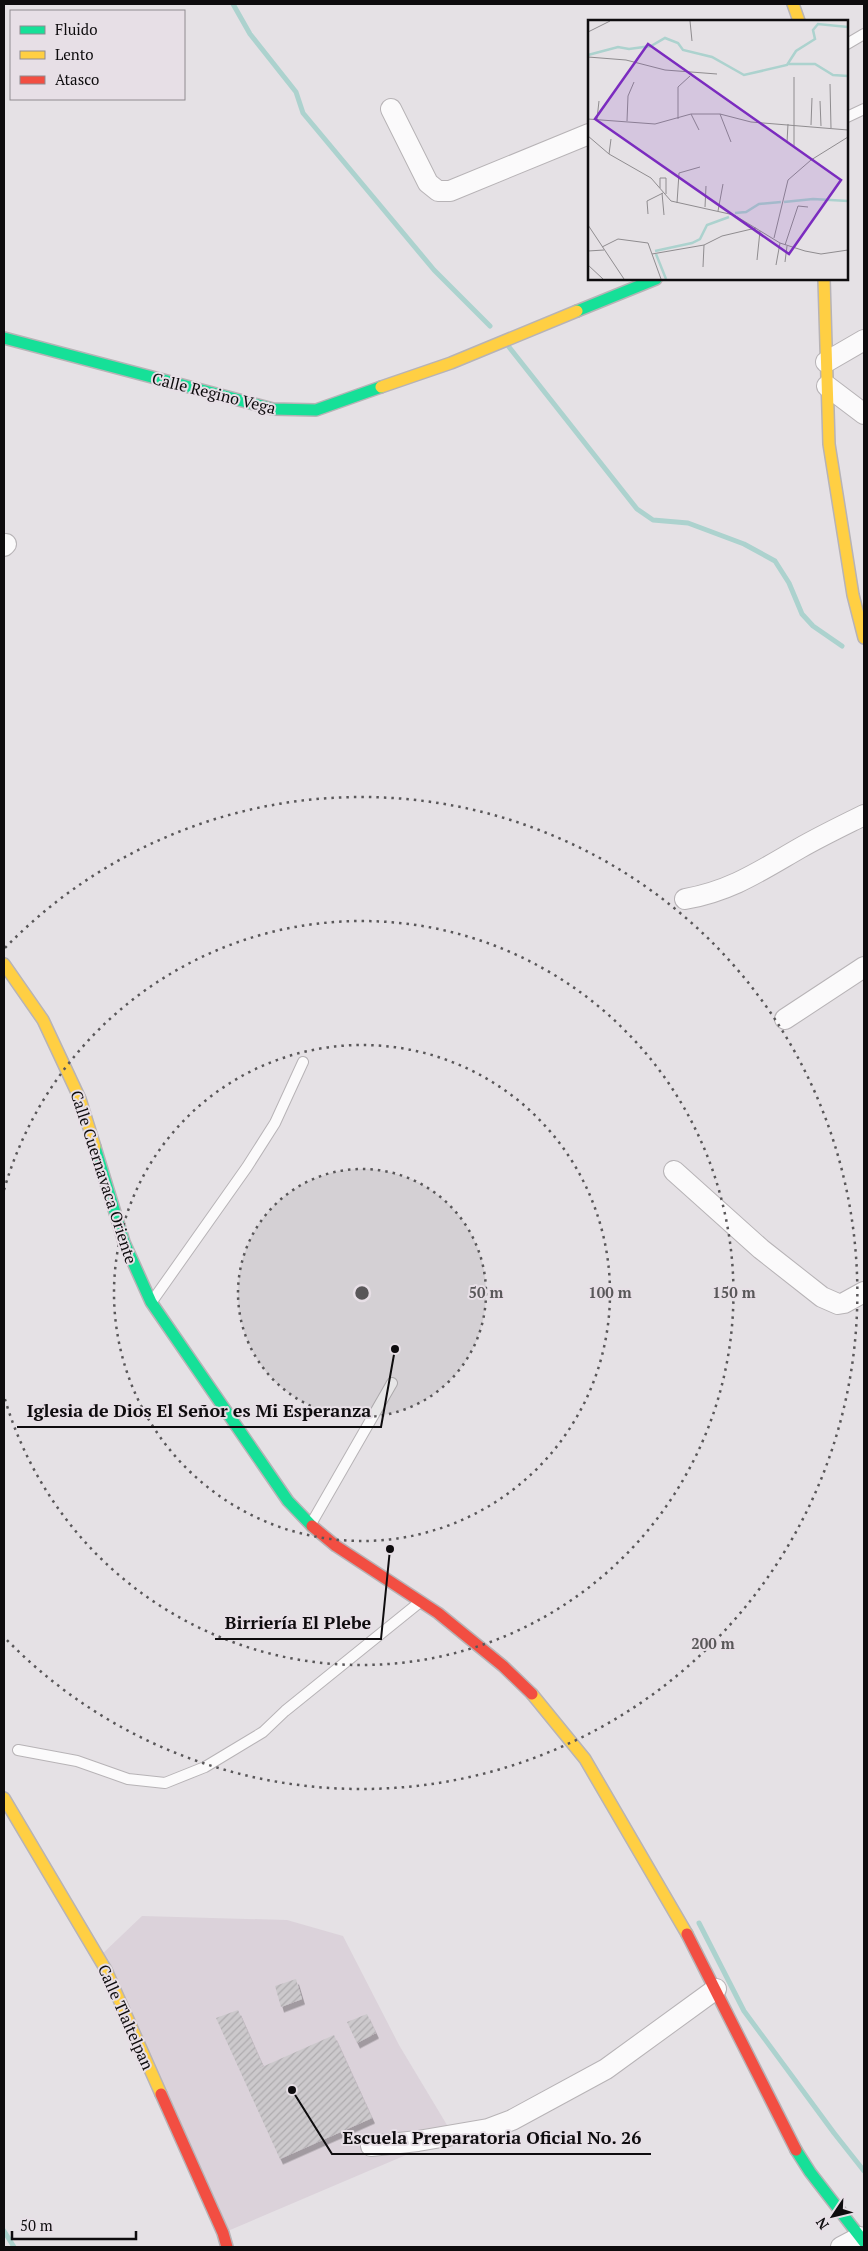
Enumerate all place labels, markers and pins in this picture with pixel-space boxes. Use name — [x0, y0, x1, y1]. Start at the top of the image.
centre of rings — [353, 1284, 371, 1302]
callout: Iglesia de Dios El Señor es Mi Esperanza — [17, 1394, 381, 1427]
callout: Birriería El Plebe — [215, 1606, 381, 1639]
callout: Escuela Preparatoria Oficial No. 26 — [332, 2121, 651, 2154]

